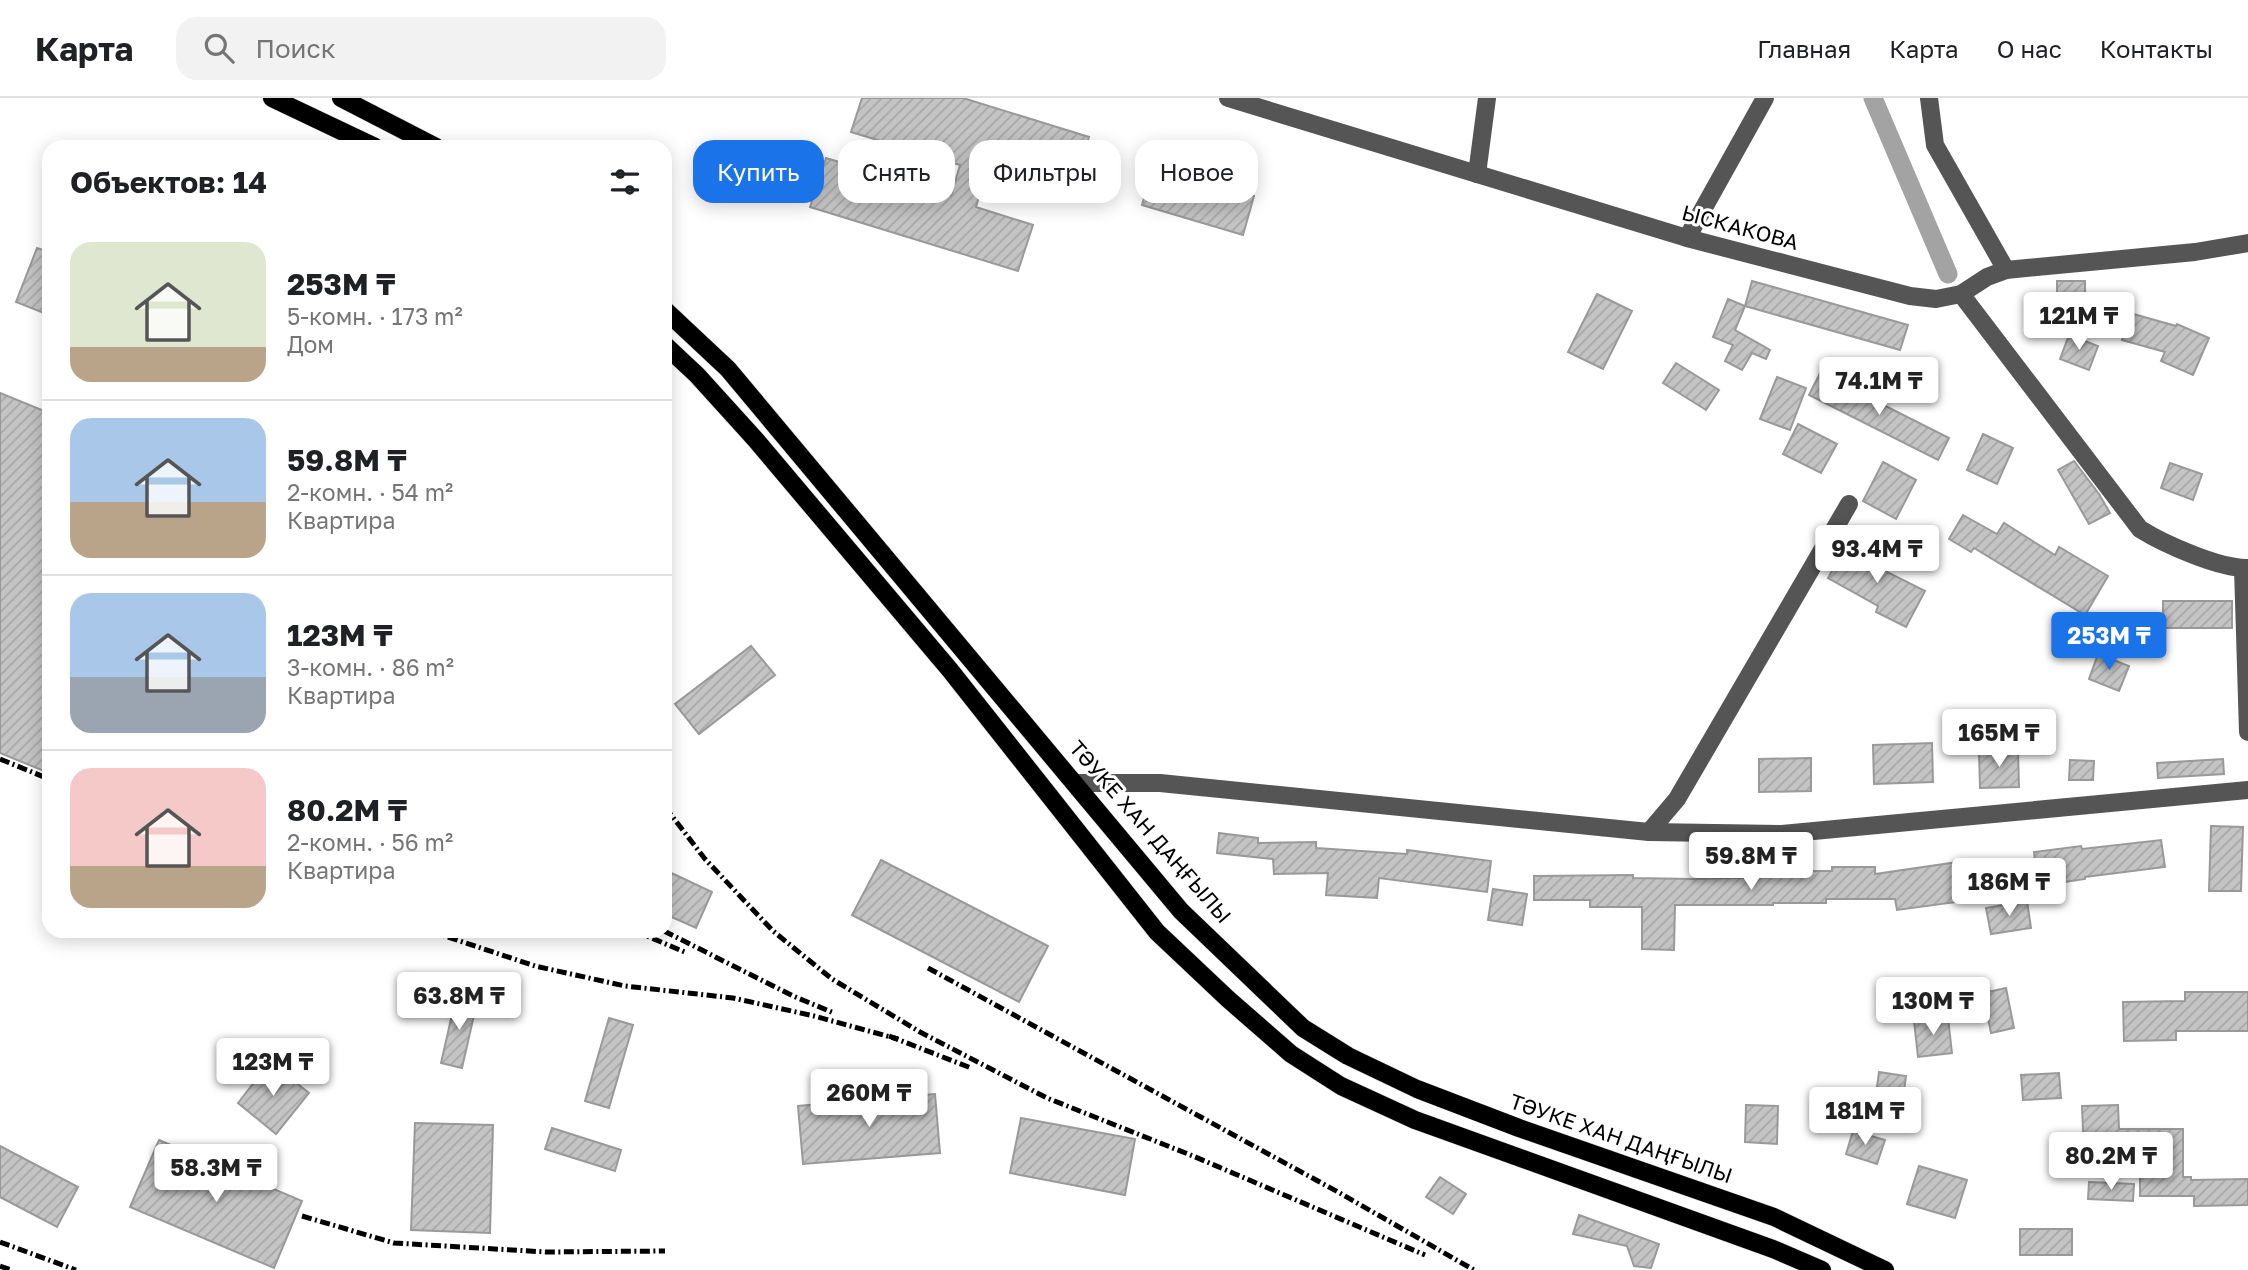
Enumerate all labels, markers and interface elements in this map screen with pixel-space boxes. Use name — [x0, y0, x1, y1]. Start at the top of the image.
search box — [176, 17, 666, 80]
text: Карта — [35, 29, 134, 68]
icon: search — [200, 29, 238, 67]
text: Поиск — [256, 33, 336, 64]
text: Главная — [1757, 34, 1851, 63]
text: Карта — [1889, 34, 1959, 63]
text: О нас — [1997, 34, 2062, 63]
text: Контакты — [2100, 34, 2213, 63]
chip: Купить — [693, 140, 824, 203]
chip: Снять — [838, 140, 955, 203]
chip: Фильтры — [969, 140, 1121, 203]
chip: Новое — [1135, 140, 1258, 203]
icon: filters — [606, 163, 644, 201]
text: Объектов: 14 — [70, 164, 267, 200]
street label: ЫСКАКОВА — [1679, 199, 1801, 255]
text: 253M ₸ — [287, 266, 396, 302]
icon: home — [126, 270, 210, 354]
pin: 121M ₸ — [2022, 292, 2136, 352]
text: 121M ₸ — [2040, 301, 2118, 329]
text: 5-комн. · 173 m² — [287, 302, 463, 330]
text: Дом — [287, 330, 334, 358]
pin: 74.1M ₸ — [1814, 358, 1944, 417]
text: 74.1M ₸ — [1835, 366, 1923, 394]
text: 59.8M ₸ — [287, 442, 407, 478]
icon: home — [126, 446, 210, 530]
text: 2-комн. · 54 m² — [287, 478, 453, 506]
text: Квартира — [287, 506, 395, 534]
pin: 93.4M ₸ — [1812, 526, 1942, 585]
text: 93.4M ₸ — [1831, 534, 1923, 562]
pin: 253M ₸ — [2052, 612, 2166, 672]
text: 123M ₸ — [287, 617, 393, 653]
icon: home — [126, 621, 210, 705]
text: 253M ₸ — [2067, 621, 2151, 649]
text: 3-комн. · 86 m² — [287, 653, 454, 681]
text: Квартира — [287, 681, 395, 709]
pin: 165M ₸ — [1942, 710, 2056, 769]
text: 165M ₸ — [1958, 718, 2040, 746]
street label: ТӘУКЕ ХАН ДАҢҒЫЛЫ — [1064, 735, 1237, 928]
text: 80.2M ₸ — [287, 792, 407, 828]
icon: home — [126, 796, 210, 880]
text: 2-комн. · 56 m² — [287, 828, 453, 856]
pin: 59.8M ₸ — [1686, 832, 1816, 892]
text: 59.8M ₸ — [1705, 841, 1797, 869]
text: Квартира — [287, 856, 395, 884]
pin: 186M ₸ — [1952, 858, 2066, 918]
text: 186M ₸ — [1968, 867, 2050, 895]
pin: 63.8M ₸ — [394, 972, 524, 1032]
pin: 130M ₸ — [1876, 978, 1990, 1037]
text: 63.8M ₸ — [413, 981, 505, 1009]
text: 130M ₸ — [1892, 986, 1974, 1014]
pin: 123M ₸ — [216, 1038, 330, 1098]
text: 123M ₸ — [232, 1047, 314, 1075]
pin: 260M ₸ — [812, 1070, 926, 1129]
text: 260M ₸ — [827, 1078, 911, 1106]
street label: ТӘУКЕ ХАН ДАҢҒЫЛЫ — [1507, 1088, 1736, 1188]
pin: 181M ₸ — [1808, 1088, 1922, 1147]
text: 181M ₸ — [1825, 1096, 1905, 1124]
pin: 80.2M ₸ — [2046, 1132, 2176, 1192]
text: 80.2M ₸ — [2065, 1141, 2157, 1169]
pin: 58.3M ₸ — [151, 1144, 281, 1204]
text: 58.3M ₸ — [170, 1153, 262, 1181]

